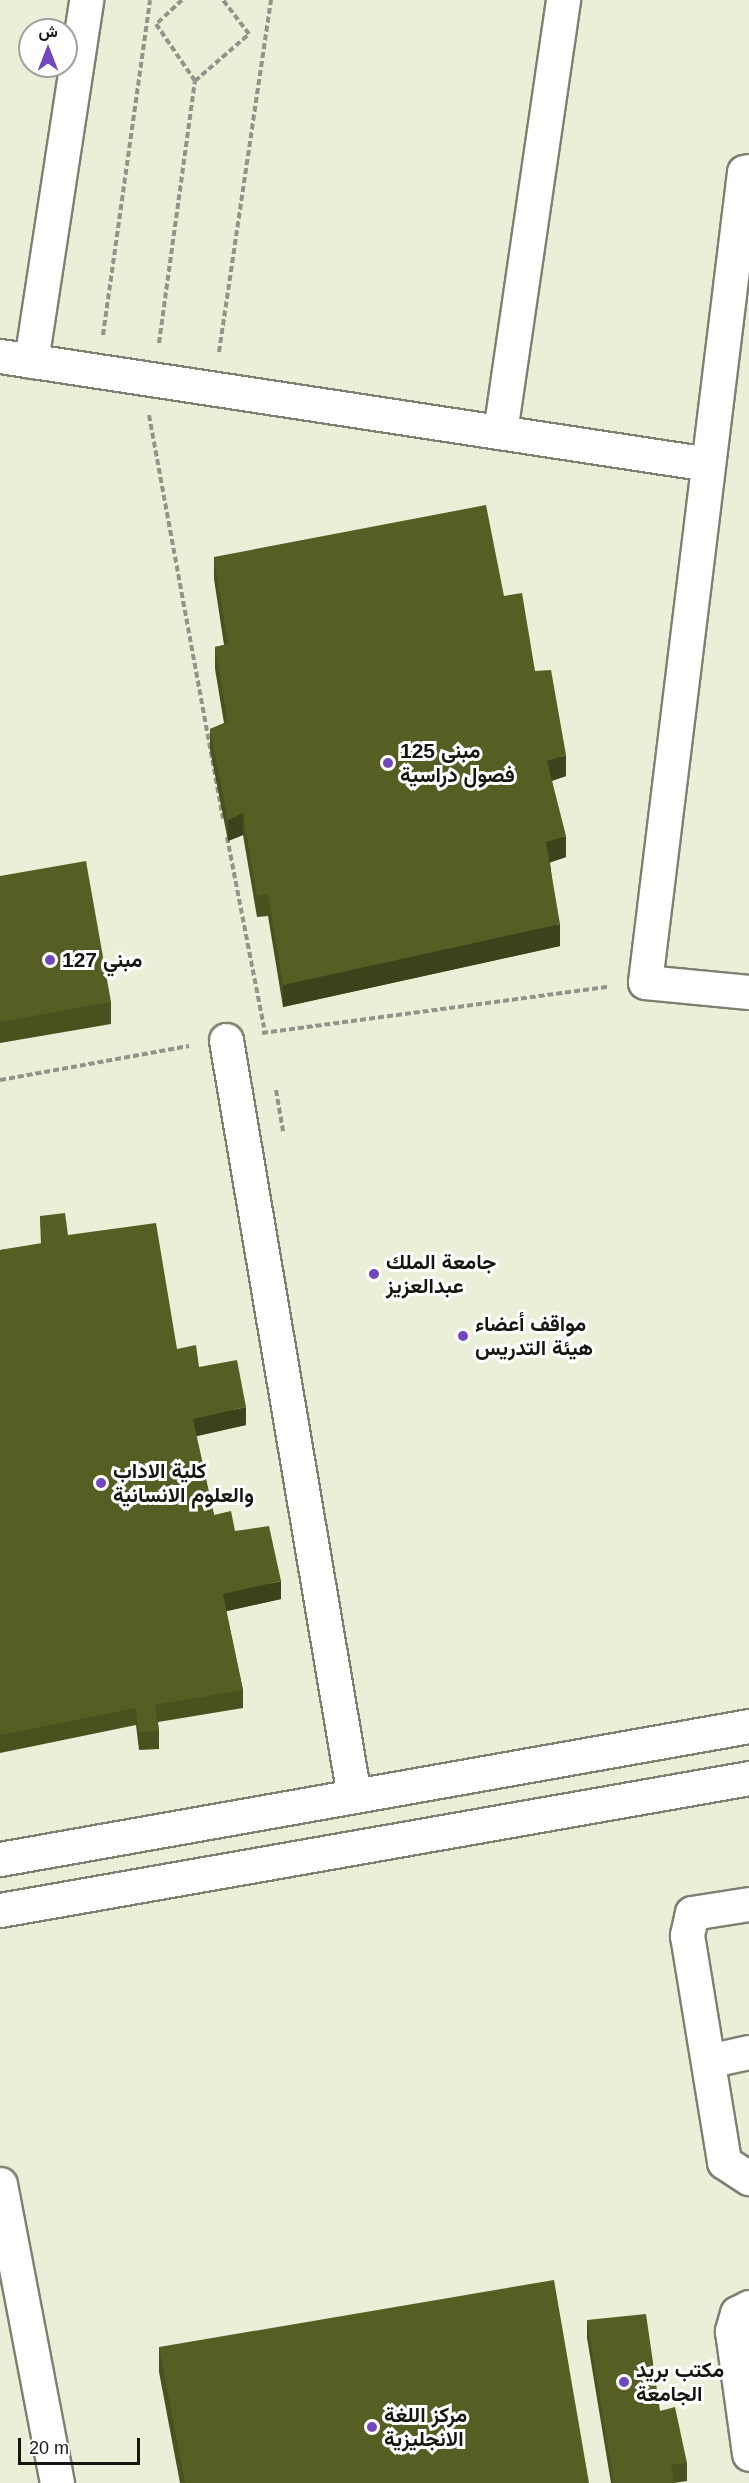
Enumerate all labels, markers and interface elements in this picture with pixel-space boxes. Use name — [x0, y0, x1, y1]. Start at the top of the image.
north arrow — [18, 18, 78, 78]
text: ش — [38, 23, 58, 40]
place label: مبنى 125 فصول دراسية — [400, 738, 515, 788]
marker: مبنى 125 فصول دراسية — [381, 756, 395, 770]
place label: مبني 127 — [62, 947, 142, 973]
marker: مبني 127 — [43, 953, 57, 967]
place label: جامعة الملك عبدالعزيز — [386, 1249, 496, 1299]
marker: جامعة الملك عبدالعزيز — [367, 1267, 381, 1281]
place label: مواقف أعضاء هيئة التدريس — [475, 1311, 593, 1361]
marker: مواقف أعضاء هيئة التدريس — [456, 1329, 470, 1343]
place label: كلية الاداب والعلوم الانسانية — [113, 1458, 254, 1508]
marker: كلية الاداب والعلوم الانسانية — [94, 1476, 108, 1490]
place label: مكتب بريد الجامعة — [636, 2357, 724, 2407]
marker: مكتب بريد الجامعة — [617, 2375, 631, 2389]
place label: مركز اللغة الانجليزية — [384, 2402, 467, 2452]
marker: مركز اللغة الانجليزية — [365, 2420, 379, 2434]
scale bar — [21, 2426, 142, 2464]
text: 20 m — [29, 2438, 69, 2458]

